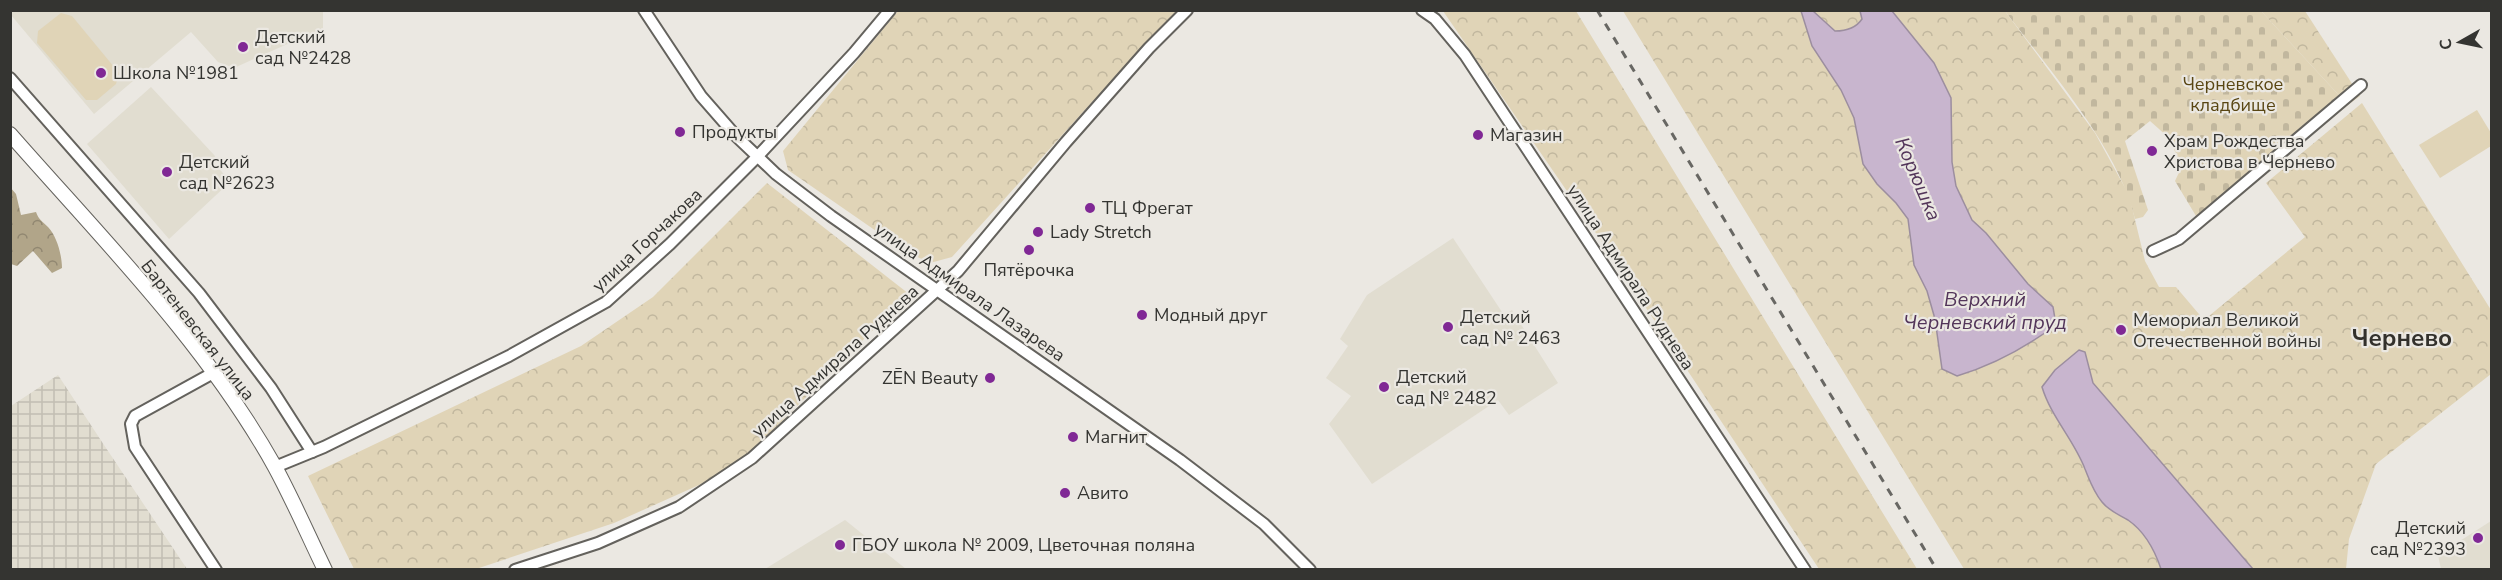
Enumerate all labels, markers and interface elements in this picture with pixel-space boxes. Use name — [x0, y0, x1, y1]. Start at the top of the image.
north arrow — [2430, 12, 2490, 72]
place label: Детский сад №2428 — [255, 25, 351, 70]
text: С — [2434, 37, 2458, 51]
marker: Детский сад №2428 — [236, 40, 250, 54]
place label: Школа №1981 — [113, 61, 239, 85]
marker: Школа №1981 — [94, 66, 108, 80]
park label: Черневское кладбище — [2183, 72, 2283, 117]
place label: Продукты — [692, 120, 777, 144]
place label: Магазин — [1490, 123, 1563, 147]
marker: Продукты — [673, 125, 687, 139]
marker: Магазин — [1471, 128, 1485, 142]
place label: Храм Рождества Христова в Чернево — [2164, 129, 2335, 174]
water label: Корюшка — [1888, 133, 1948, 225]
marker: Храм Рождества Христова в Чернево — [2145, 144, 2159, 158]
place label: Детский сад №2623 — [179, 150, 275, 195]
marker: Детский сад №2623 — [160, 165, 174, 179]
street label: улица Адмирала Руднева — [1562, 179, 1700, 375]
street label: улица Горчакова — [587, 183, 707, 297]
place label: ТЦ Фрегат — [1102, 196, 1193, 220]
marker: ТЦ Фрегат — [1083, 201, 1097, 215]
street label: улица Адмирала Лазарева — [870, 217, 1070, 367]
place label: Lady Stretch — [1050, 220, 1152, 244]
marker: Lady Stretch — [1031, 225, 1045, 239]
marker: Пятёрочка — [1022, 243, 1036, 257]
street label: Бартеневская улица — [135, 255, 261, 405]
place label: Пятёрочка — [984, 258, 1075, 282]
street label: улица Адмирала Руднева — [746, 279, 924, 443]
water label: Верхний Черневский пруд — [1903, 286, 2067, 336]
place label: Модный друг — [1154, 303, 1268, 327]
place label: Детский сад № 2463 — [1460, 305, 1561, 350]
marker: Модный друг — [1135, 308, 1149, 322]
place label: Мемориал Великой Отечественной войны — [2133, 308, 2321, 353]
marker: Детский сад № 2463 — [1441, 320, 1455, 334]
district label: Чернево — [2352, 322, 2452, 354]
marker: Мемориал Великой Отечественной войны — [2114, 323, 2128, 337]
place label: Детский сад № 2482 — [1396, 365, 1497, 410]
place label: ZĒN Beauty — [882, 366, 979, 390]
marker: ZĒN Beauty — [983, 371, 997, 385]
marker: Детский сад № 2482 — [1377, 380, 1391, 394]
place label: Магнит — [1085, 425, 1147, 449]
marker: Магнит — [1066, 430, 1080, 444]
place label: Авито — [1077, 481, 1129, 505]
marker: Авито — [1058, 486, 1072, 500]
place label: Детский сад №2393 — [2370, 516, 2466, 561]
marker: Детский сад №2393 — [2471, 531, 2485, 545]
place label: ГБОУ школа № 2009, Цветочная поляна — [852, 533, 1195, 557]
marker: ГБОУ школа № 2009, Цветочная поляна — [833, 538, 847, 552]

